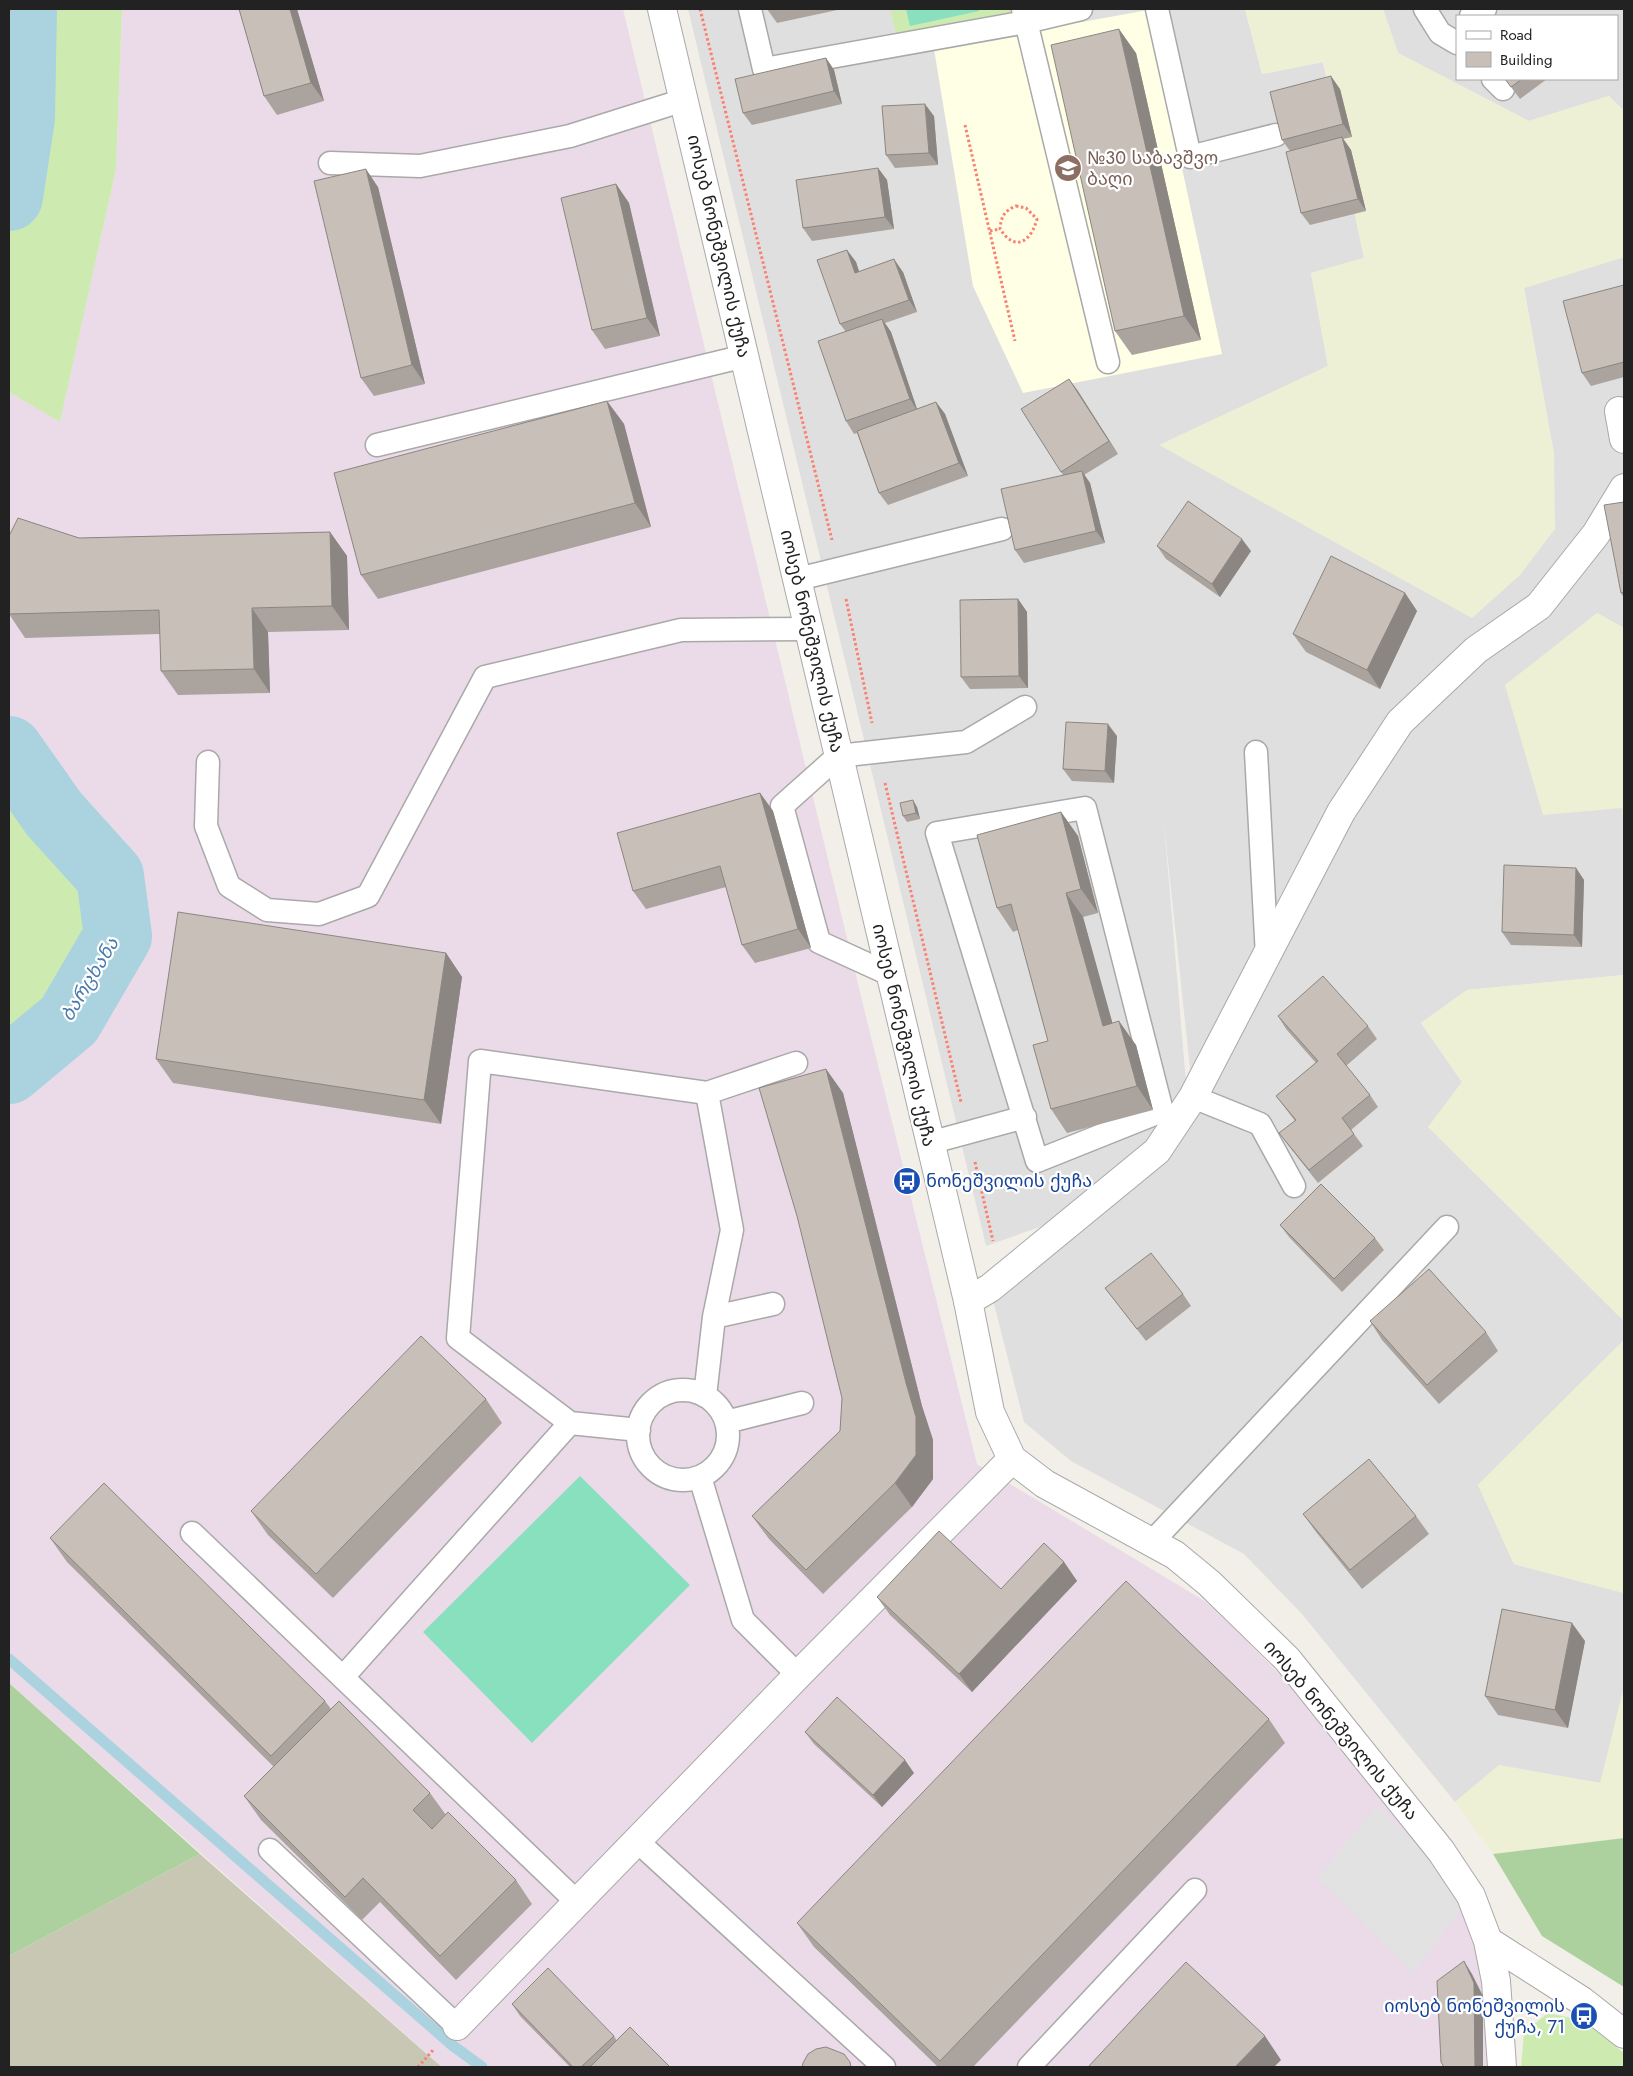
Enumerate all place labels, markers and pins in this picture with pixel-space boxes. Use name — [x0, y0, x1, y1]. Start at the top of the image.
place label: №30 საბავშვო ბაღი — [1087, 145, 1218, 192]
school or university icon: №30 საბავშვო ბაღი — [1053, 153, 1083, 183]
bus stop icon: ნონეშვილის ქუჩა — [892, 1166, 922, 1196]
place label: ნონეშვილის ქუჩა — [926, 1168, 1092, 1194]
place label: იოსებ ნონეშვილის ქუჩა, 71 — [1384, 1993, 1565, 2040]
bus stop icon: იოსებ ნონეშვილის ქუჩა, 71 — [1569, 2001, 1599, 2031]

